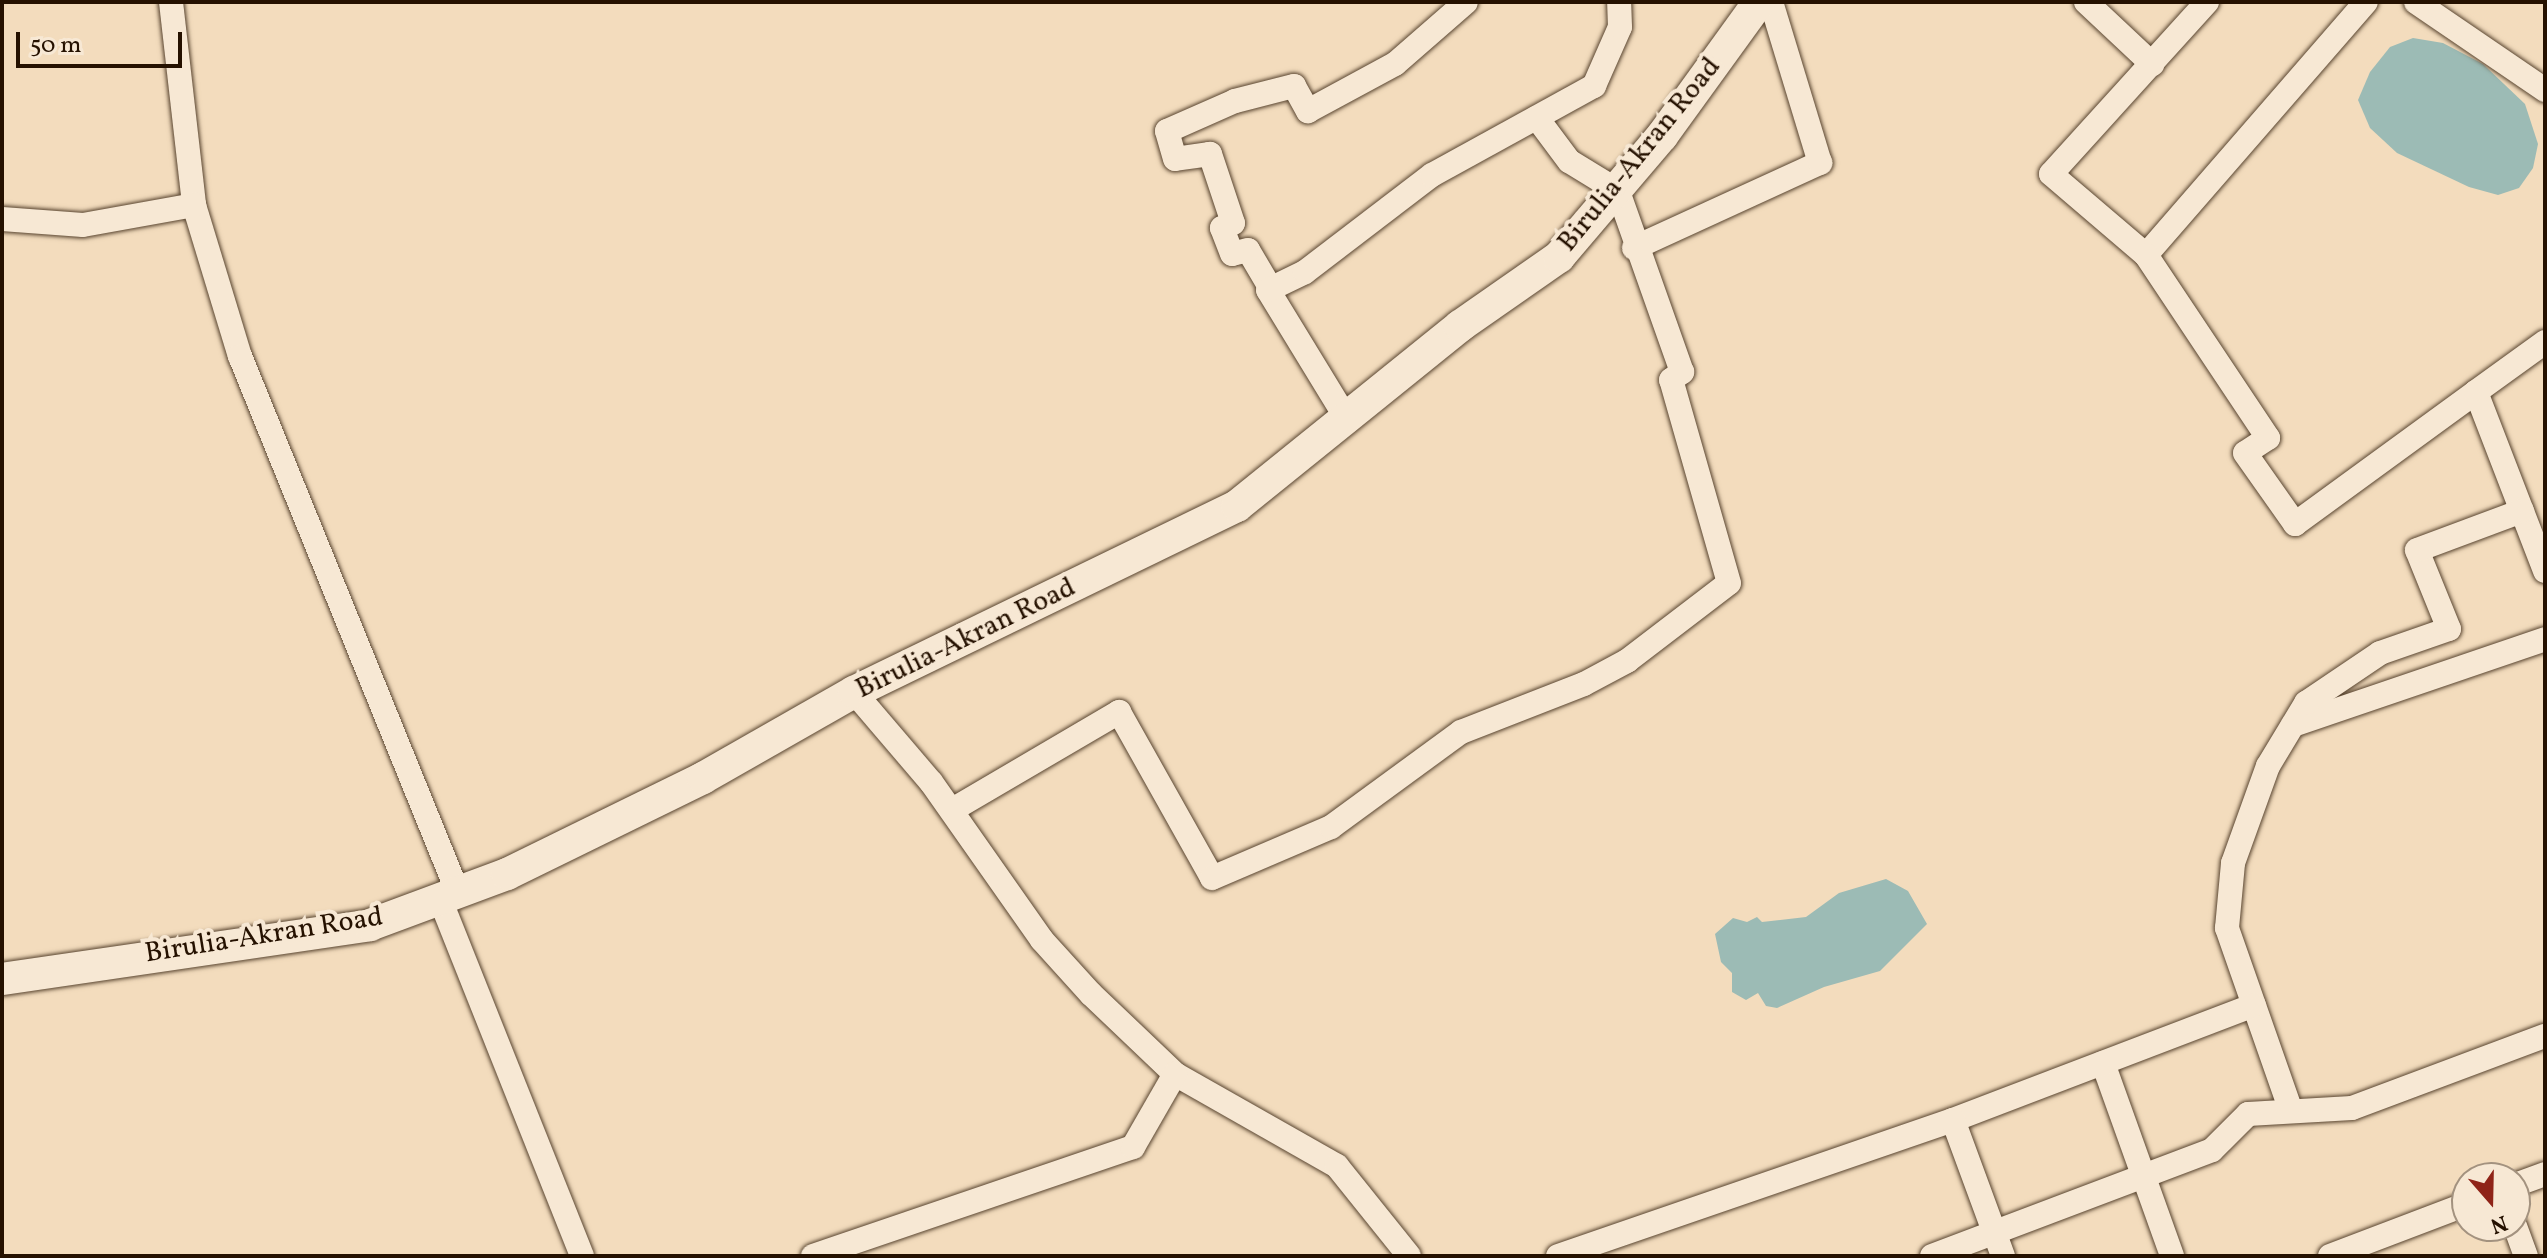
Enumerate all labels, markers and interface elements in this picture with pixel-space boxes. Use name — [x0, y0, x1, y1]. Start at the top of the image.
scale bar — [20, 16, 186, 66]
text: 50 m — [30, 29, 82, 63]
street label: Birulia-Akran Road — [1551, 51, 1729, 259]
street label: Birulia-Akran Road — [851, 571, 1081, 707]
street label: Birulia-Akran Road — [143, 901, 385, 971]
north arrow — [2451, 1162, 2531, 1242]
text: N — [2486, 1206, 2512, 1240]

